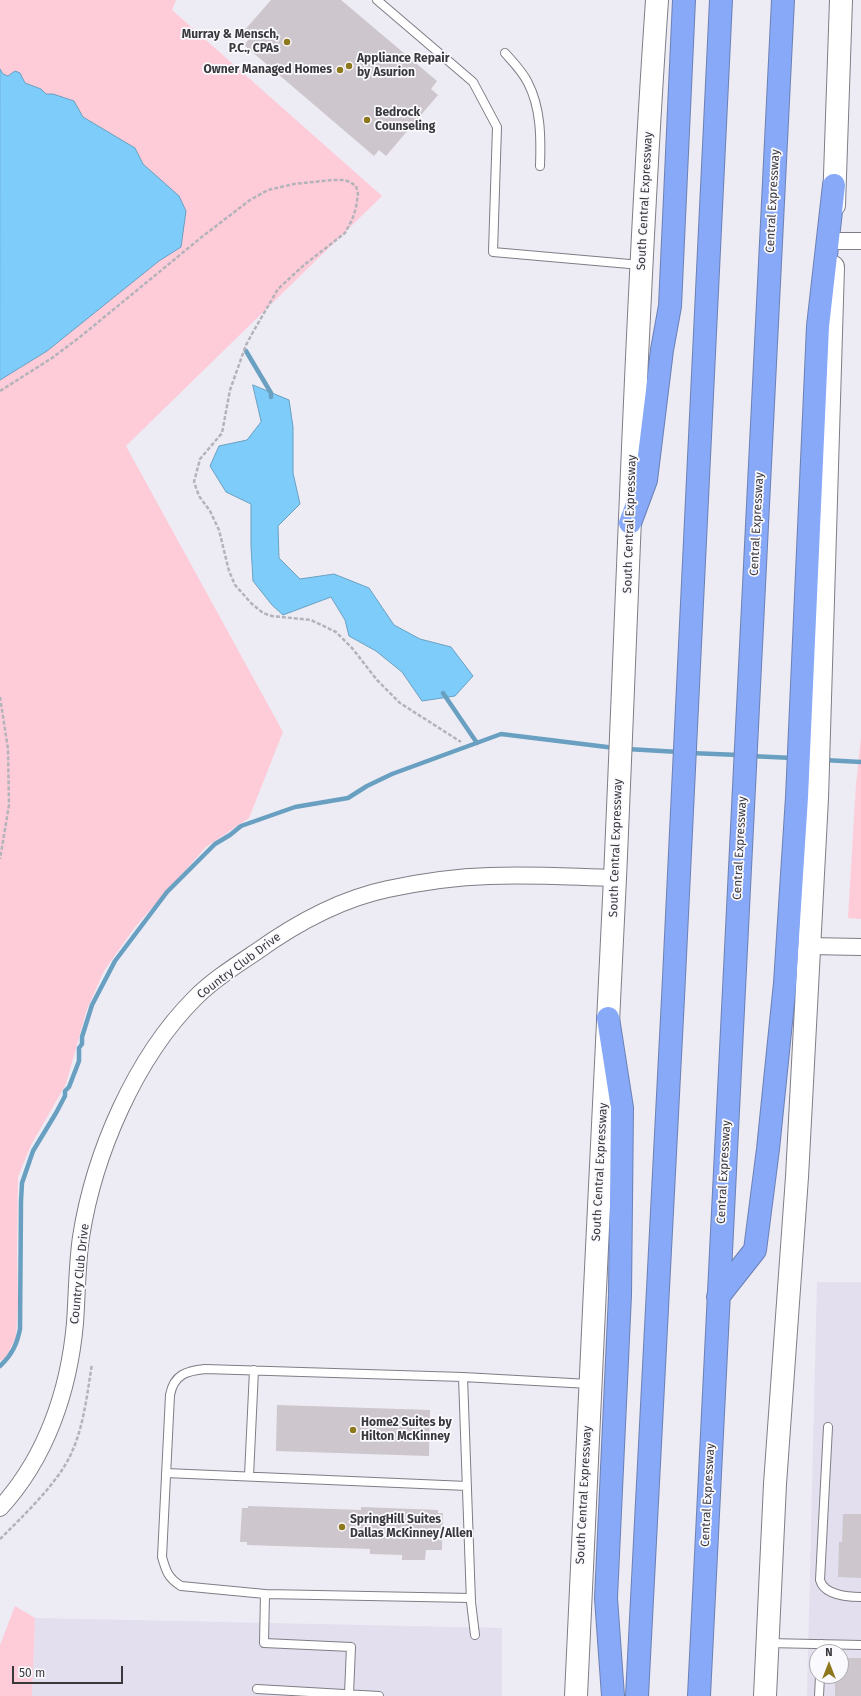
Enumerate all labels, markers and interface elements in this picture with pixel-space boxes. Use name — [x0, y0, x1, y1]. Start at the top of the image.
place label: Murray & Mensch, P.C., CPAs — [182, 28, 279, 56]
marker: Murray & Mensch, P.C., CPAs — [282, 37, 292, 47]
place label: Appliance Repair by Asurion — [357, 52, 449, 80]
marker: Appliance Repair by Asurion — [344, 61, 354, 71]
place label: Owner Managed Homes — [204, 63, 332, 77]
marker: Owner Managed Homes — [335, 65, 345, 75]
place label: Bedrock Counseling — [375, 106, 435, 134]
marker: Bedrock Counseling — [362, 115, 372, 125]
street label: South Central Expressway — [634, 131, 656, 271]
street label: Central Expressway — [763, 149, 783, 253]
street label: South Central Expressway — [620, 454, 640, 594]
street label: Central Expressway — [747, 472, 767, 576]
street label: South Central Expressway — [606, 778, 626, 918]
street label: Central Expressway — [730, 796, 750, 900]
street label: Country Club Drive — [194, 930, 284, 1002]
street label: South Central Expressway — [589, 1102, 611, 1242]
street label: Central Expressway — [714, 1120, 734, 1224]
street label: Country Club Drive — [68, 1223, 92, 1325]
place label: Home2 Suites by Hilton McKinney — [361, 1416, 452, 1444]
marker: Home2 Suites by Hilton McKinney — [348, 1425, 358, 1435]
street label: South Central Expressway — [573, 1425, 595, 1565]
street label: Central Expressway — [698, 1443, 718, 1547]
place label: SpringHill Suites Dallas McKinney/Allen — [350, 1513, 473, 1541]
marker: SpringHill Suites Dallas McKinney/Allen — [337, 1522, 347, 1532]
north arrow — [809, 1644, 849, 1684]
text: N — [825, 1646, 833, 1659]
scale bar — [14, 1658, 125, 1684]
text: 50 m — [19, 1666, 45, 1680]

